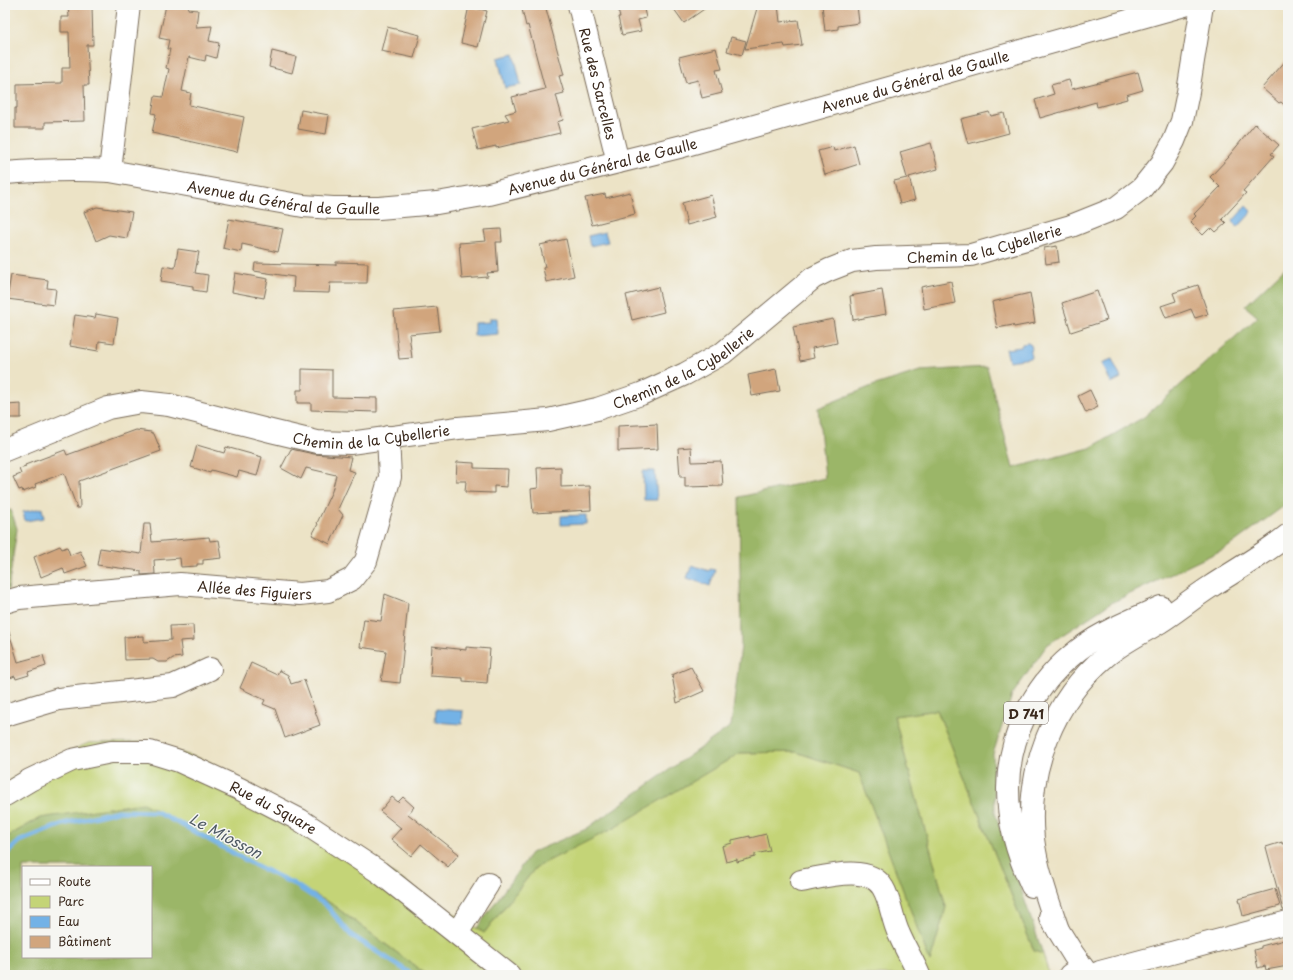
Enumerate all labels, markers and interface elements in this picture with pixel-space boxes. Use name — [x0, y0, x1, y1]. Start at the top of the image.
street label: Rue des Sarcelles — [574, 25, 623, 142]
street label: Avenue du Général de Gaulle — [818, 44, 1012, 117]
street label: Avenue du Général de Gaulle — [505, 132, 700, 200]
street label: Avenue du Général de Gaulle — [186, 175, 380, 219]
street label: Chemin de la Cybellerie — [906, 219, 1064, 268]
street label: Chemin de la Cybellerie — [610, 321, 758, 413]
street label: Chemin de la Cybellerie — [291, 419, 451, 454]
street label: Allée des Figuiers — [197, 575, 313, 605]
road number: D 741 — [1004, 702, 1048, 724]
street label: Rue du Square — [227, 775, 321, 839]
water label: Le Miosson — [186, 806, 267, 864]
legend — [22, 866, 152, 958]
text: Route — [58, 872, 91, 890]
text: Parc — [58, 892, 84, 910]
text: Eau — [58, 912, 80, 930]
text: Bâtiment — [58, 932, 111, 950]

